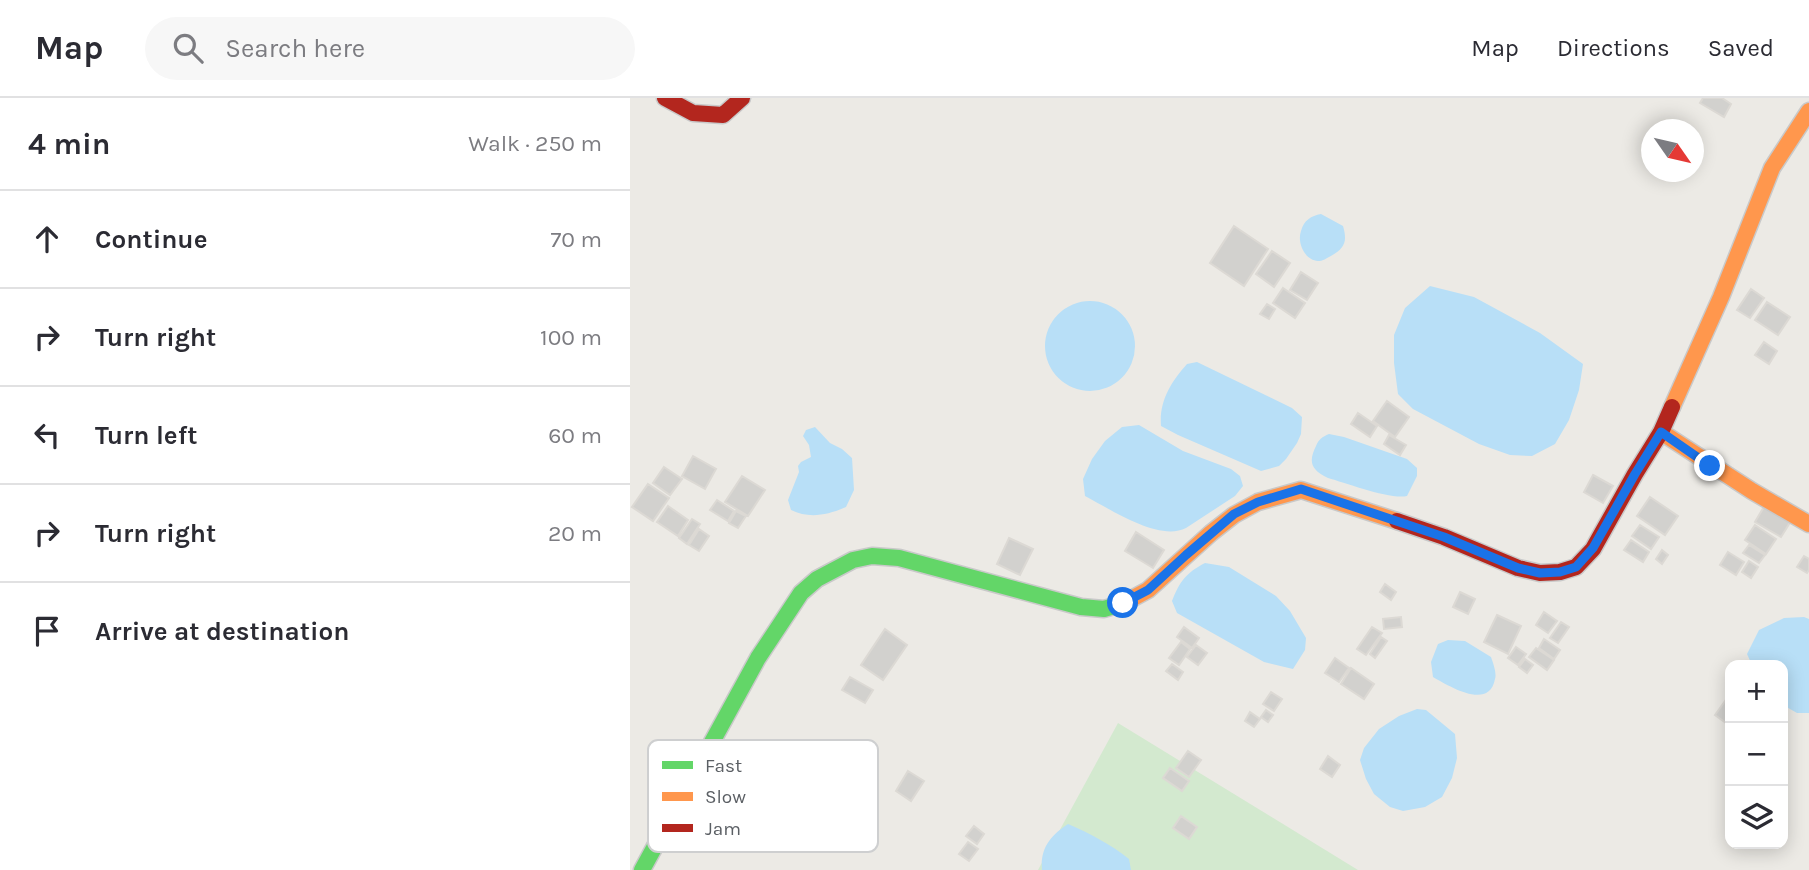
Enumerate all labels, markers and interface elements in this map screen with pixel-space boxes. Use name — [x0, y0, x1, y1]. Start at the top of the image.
search box — [145, 17, 635, 80]
text: Map — [35, 29, 103, 67]
icon: search — [169, 29, 207, 67]
text: Search here — [225, 33, 365, 64]
text: Map — [1471, 34, 1519, 62]
text: Directions — [1557, 34, 1670, 62]
text: Saved — [1708, 34, 1774, 62]
north arrow — [1641, 119, 1704, 182]
text: 4 min — [28, 126, 110, 162]
text: Walk · 250 m — [468, 130, 602, 157]
icon: ahead — [28, 220, 66, 258]
text: Continue — [95, 224, 207, 255]
text: 70 m — [551, 226, 602, 253]
icon: right — [28, 318, 66, 356]
text: Turn right — [95, 322, 216, 353]
text: 100 m — [540, 324, 602, 351]
icon: left — [28, 416, 66, 454]
text: Turn left — [95, 420, 197, 451]
text: 60 m — [548, 422, 602, 449]
route end — [1694, 450, 1725, 481]
icon: right — [28, 514, 66, 552]
text: Turn right — [95, 518, 216, 549]
text: 20 m — [548, 520, 602, 547]
route start — [1107, 587, 1138, 618]
icon: arrive — [28, 612, 66, 650]
text: Arrive at destination — [95, 616, 349, 647]
map controls — [1725, 660, 1788, 849]
button: + — [1725, 660, 1788, 723]
button: − — [1725, 723, 1788, 786]
legend — [648, 740, 878, 852]
text: Fast — [705, 755, 742, 777]
text: Slow — [705, 786, 746, 808]
button: layers — [1725, 786, 1788, 849]
text: Jam — [705, 818, 741, 840]

